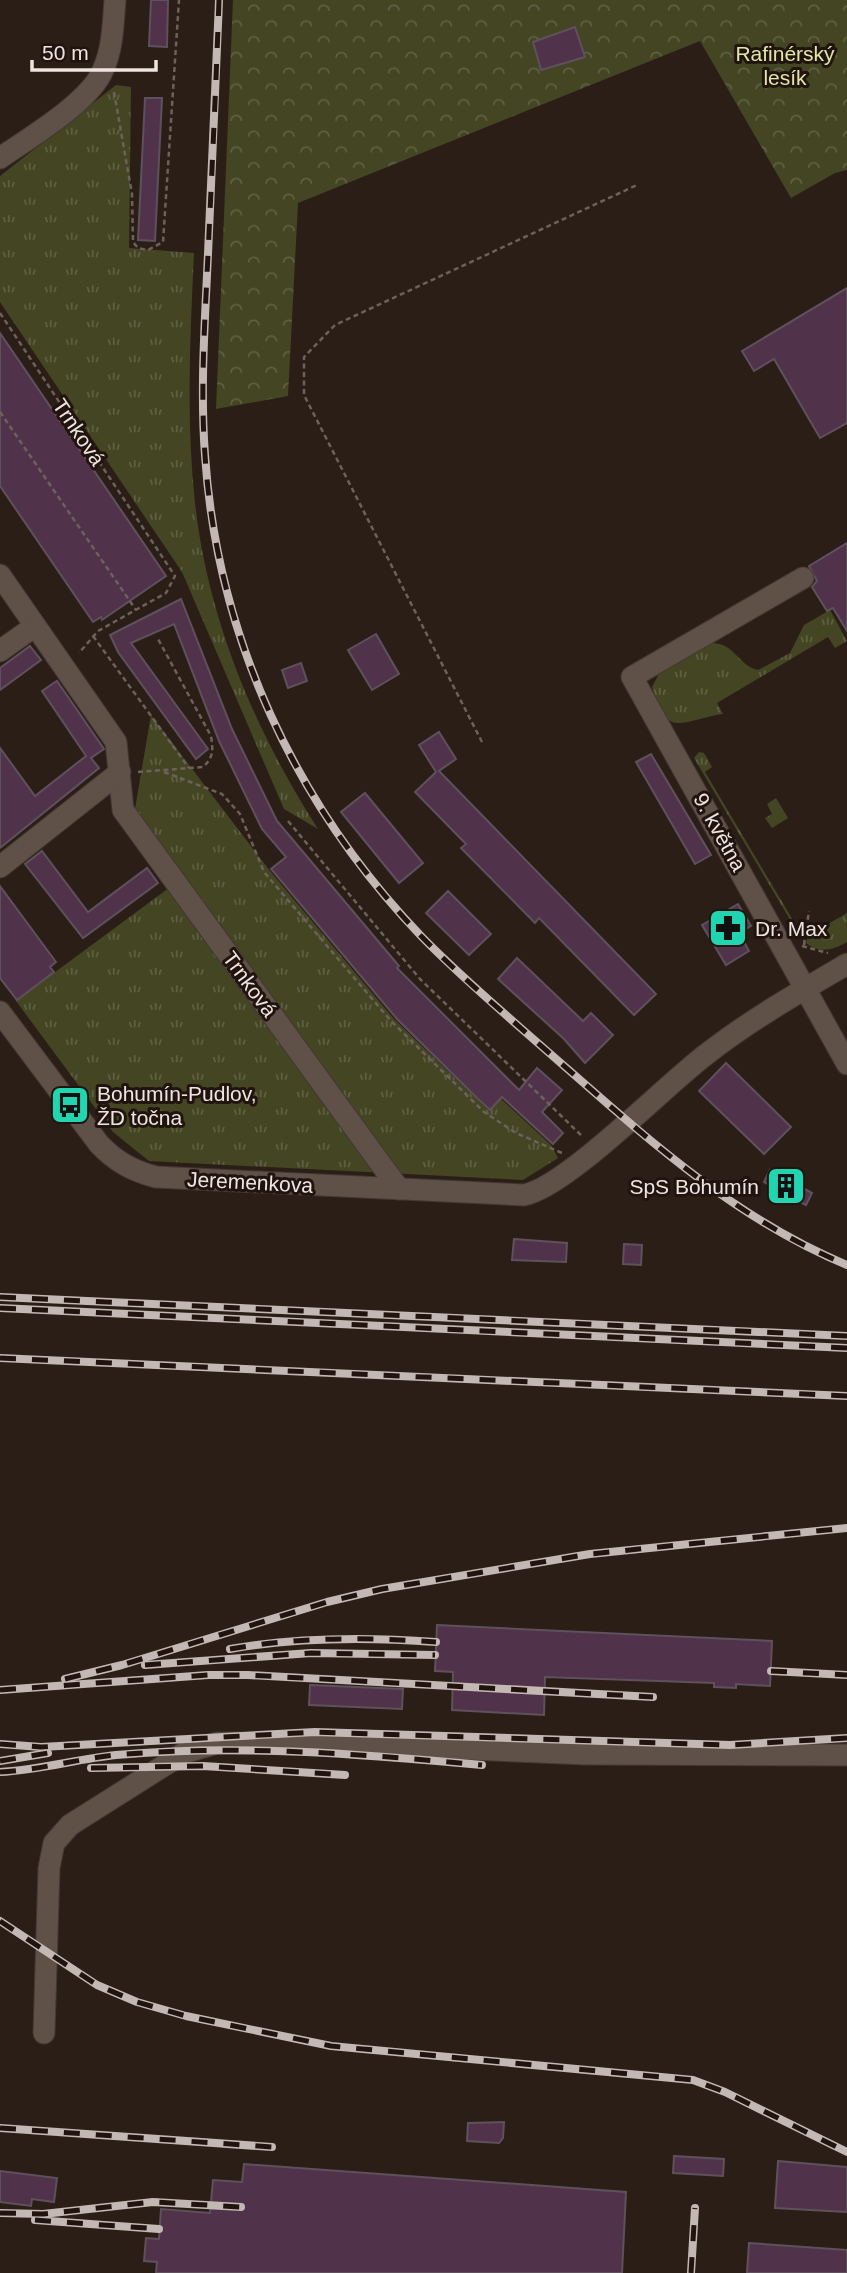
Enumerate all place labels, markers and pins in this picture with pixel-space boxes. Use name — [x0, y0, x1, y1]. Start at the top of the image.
pharmacy icon: Dr. Max — [707, 907, 749, 949]
place label: Dr. Max — [755, 917, 828, 940]
place label: Bohumín-Pudlov, ŽD točna — [97, 1082, 257, 1129]
bus stop icon: Bohumín-Pudlov, ŽD točna — [49, 1084, 91, 1126]
building icon: SpS Bohumín — [765, 1165, 807, 1207]
place label: SpS Bohumín — [629, 1175, 759, 1198]

